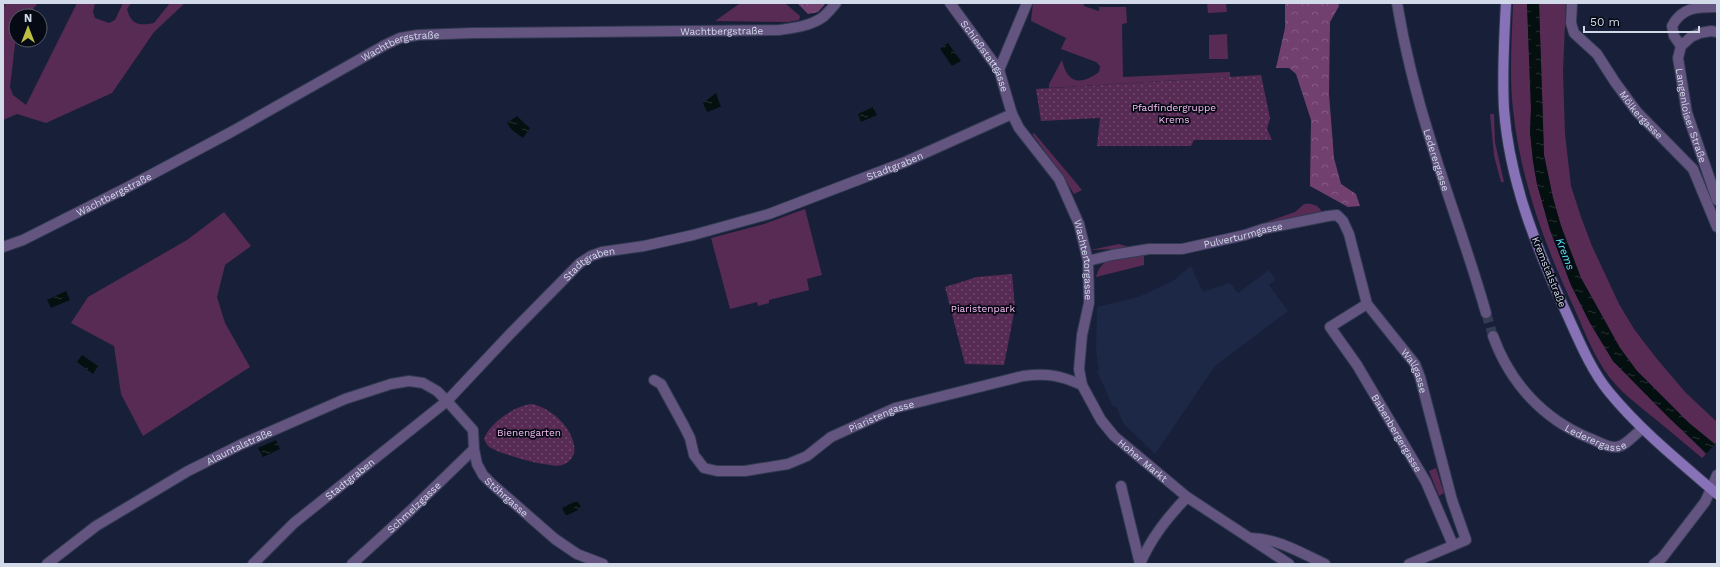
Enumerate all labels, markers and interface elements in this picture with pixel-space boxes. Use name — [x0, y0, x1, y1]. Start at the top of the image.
north arrow — [8, 8, 48, 48]
scale bar — [1584, 8, 1699, 34]
text: N — [24, 12, 32, 25]
text: 50 m — [1590, 15, 1620, 29]
street label: Schießstattgasse — [959, 18, 1011, 93]
street label: Wachtbergstraße — [680, 25, 764, 36]
street label: Wachtbergstraße — [359, 29, 440, 63]
street label: Langenloiser Straße — [1674, 67, 1709, 164]
street label: Mölkergasse — [1618, 89, 1666, 141]
park label: Pfadfindergruppe Krems — [1132, 102, 1216, 125]
street label: Lederergasse — [1422, 127, 1452, 193]
street label: Stadtgraben — [865, 149, 924, 182]
street label: Wachtbergstraße — [74, 170, 154, 218]
street label: Wachtertorgasse — [1073, 218, 1094, 301]
street label: Pulverturmgasse — [1202, 220, 1284, 250]
street label: Kremstalstraße — [1530, 235, 1568, 309]
water label: Krems — [1553, 236, 1577, 272]
street label: Stadtgraben — [560, 245, 616, 283]
park label: Piaristenpark — [951, 303, 1015, 314]
street label: Wallgasse — [1399, 346, 1429, 394]
street label: Babenbergergasse — [1370, 392, 1424, 474]
street label: Piaristengasse — [847, 398, 915, 434]
street label: Lederergasse — [1563, 422, 1628, 453]
street label: Alauntalstraße — [204, 426, 274, 467]
park label: Bienengarten — [497, 427, 561, 438]
street label: Hoher Markt — [1116, 437, 1170, 484]
street label: Stadtgraben — [323, 456, 376, 502]
street label: Stöhrgasse — [483, 475, 531, 519]
street label: Schmelzgasse — [385, 479, 443, 535]

